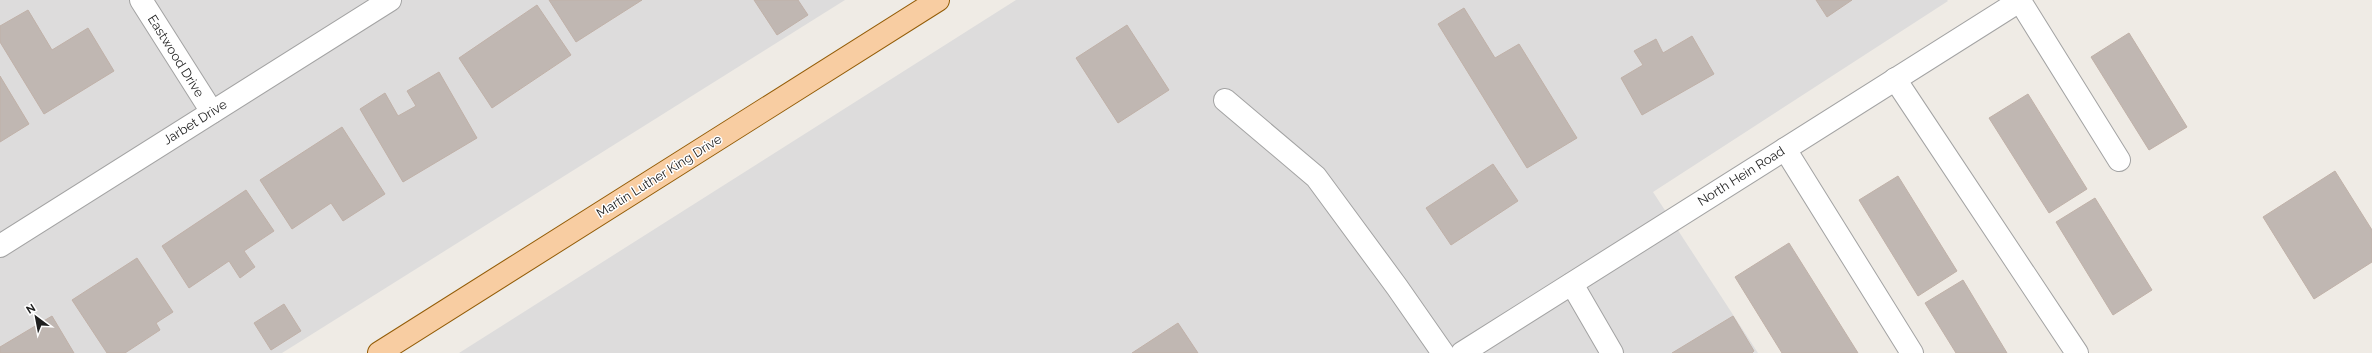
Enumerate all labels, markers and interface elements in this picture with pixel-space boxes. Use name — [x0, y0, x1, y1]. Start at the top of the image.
street label: Eastwood Drive — [145, 12, 207, 100]
street label: Jarbet Drive — [160, 96, 230, 147]
street label: Martin Luther King Drive — [594, 131, 725, 221]
street label: North Hein Road — [1695, 143, 1787, 209]
north arrow — [16, 297, 56, 337]
text: N — [24, 301, 38, 317]

